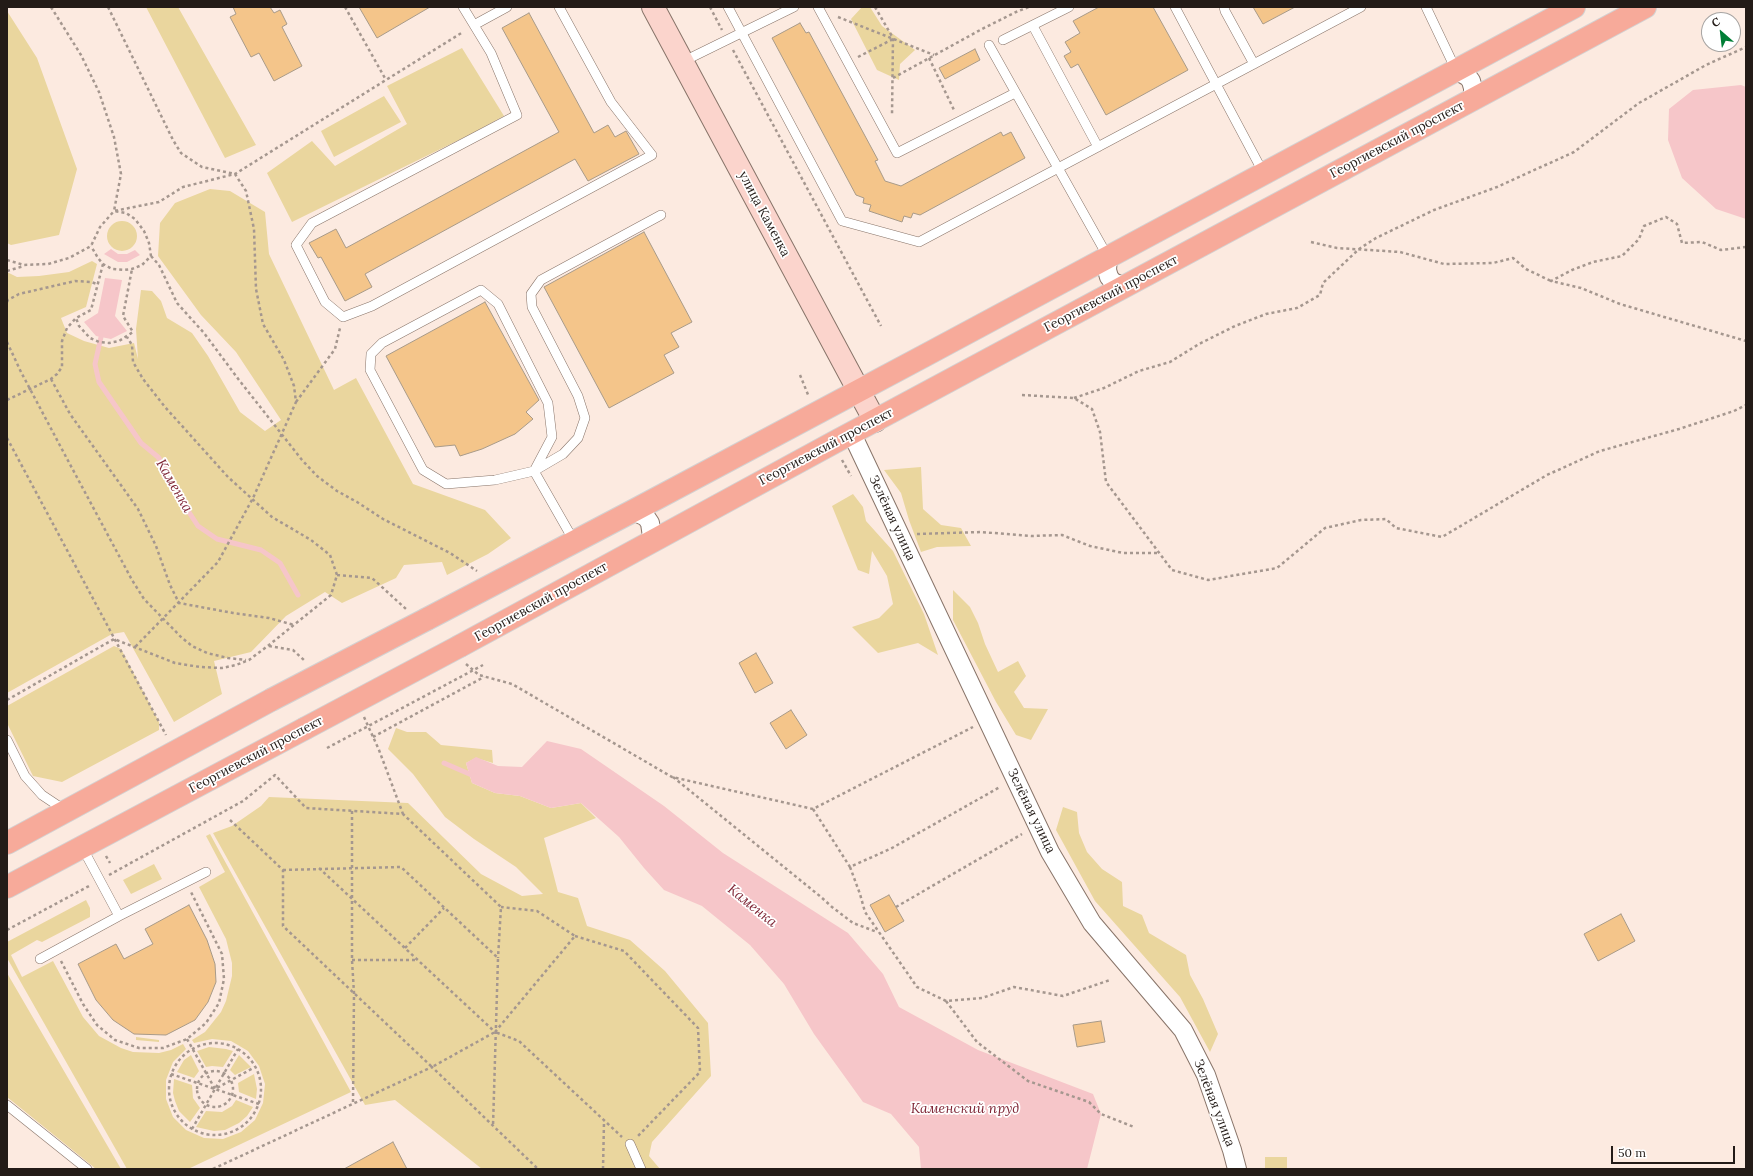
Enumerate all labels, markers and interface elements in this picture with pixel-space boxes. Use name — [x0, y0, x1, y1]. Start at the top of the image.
north arrow — [1701, 12, 1741, 52]
text: С — [1709, 14, 1722, 30]
street label: Георгиевский проспект — [1327, 98, 1467, 182]
street label: улица Каменка — [735, 168, 793, 260]
street label: Георгиевский проспект — [1041, 252, 1181, 336]
street label: Георгиевский проспект — [756, 405, 896, 489]
water label: Каменка — [152, 456, 196, 516]
street label: Зелёная улица — [865, 473, 919, 563]
street label: Георгиевский проспект — [472, 559, 610, 645]
street label: Георгиевский проспект — [186, 713, 326, 797]
street label: Зелёная улица — [1004, 766, 1058, 856]
water label: Каменка — [724, 881, 780, 931]
street label: Зелёная улица — [1190, 1057, 1238, 1149]
water label: Каменский пруд — [911, 1101, 1019, 1117]
scale bar — [1613, 1138, 1737, 1164]
text: 50 m — [1618, 1145, 1646, 1160]

